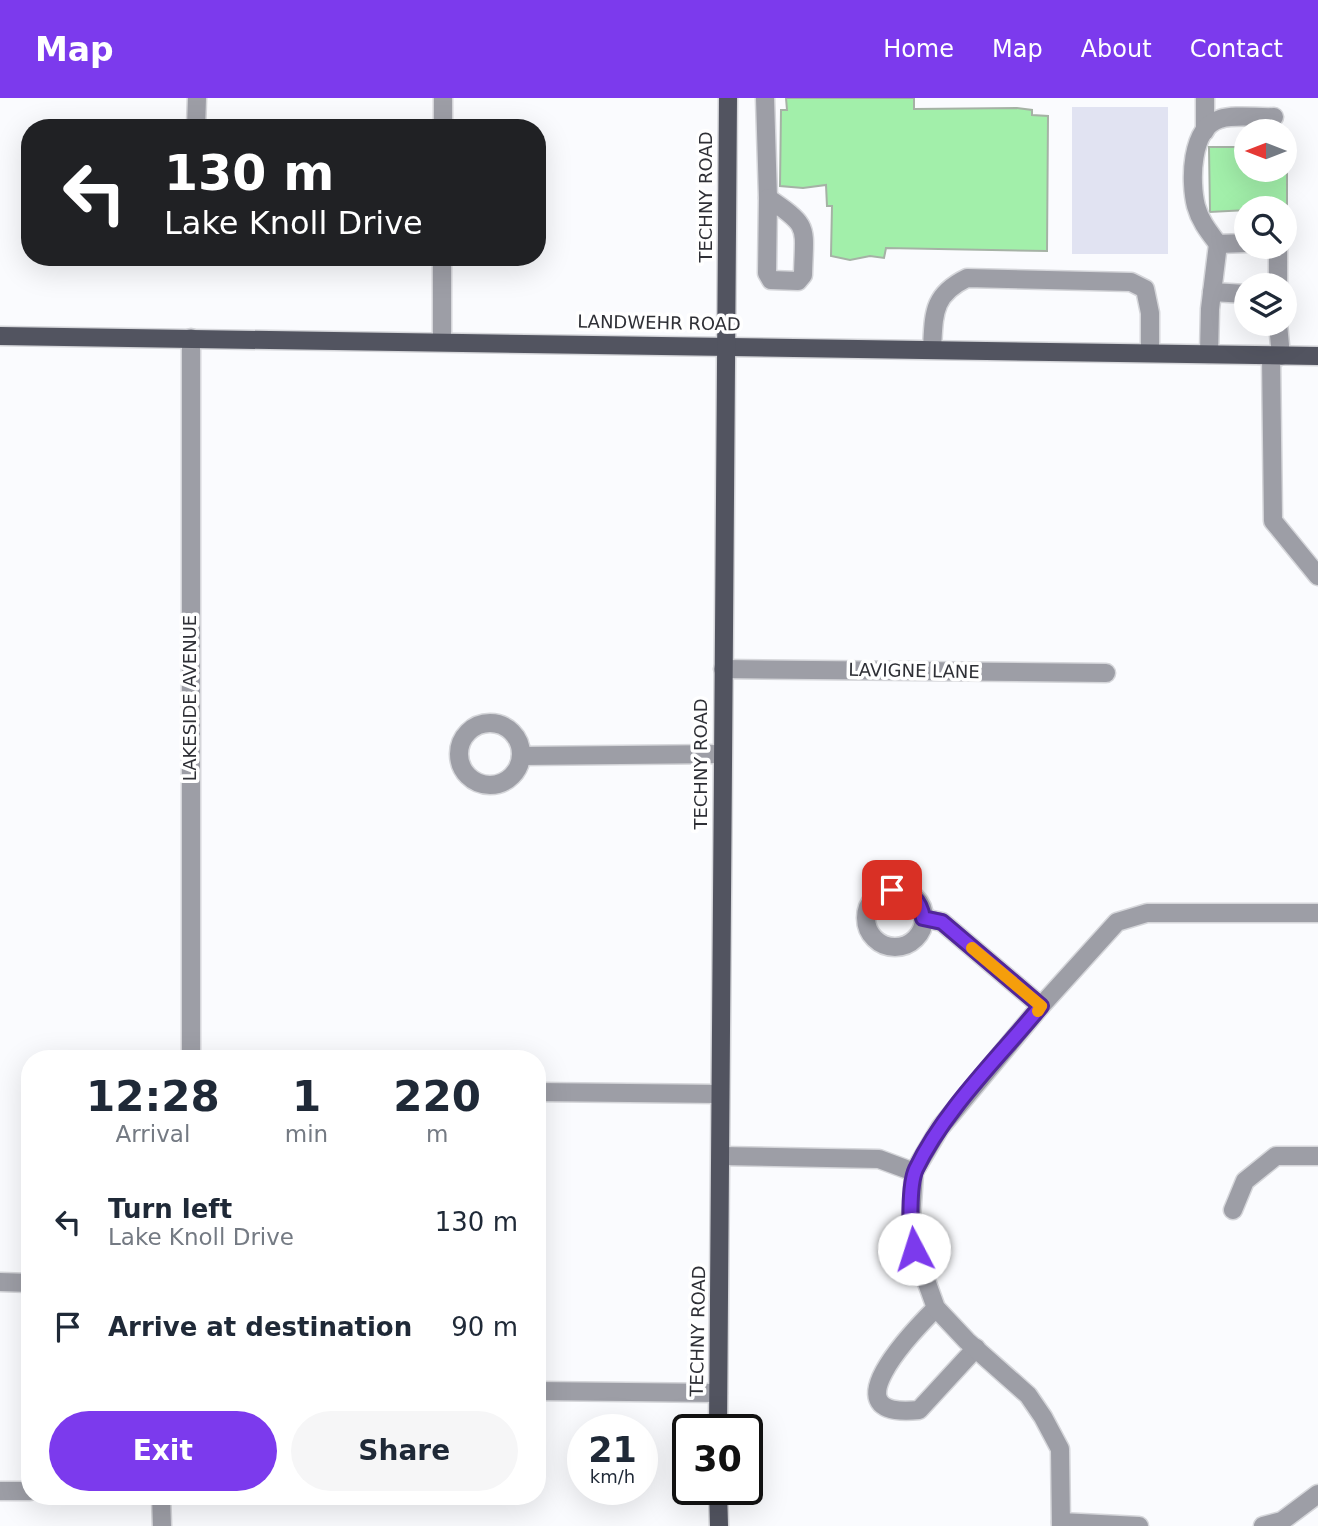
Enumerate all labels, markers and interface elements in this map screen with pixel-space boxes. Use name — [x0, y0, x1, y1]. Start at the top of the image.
text: Map — [35, 30, 114, 69]
text: Home — [883, 35, 954, 63]
text: Map — [992, 35, 1043, 63]
text: About — [1081, 35, 1152, 63]
text: Contact — [1190, 35, 1283, 63]
north arrow — [1234, 119, 1297, 182]
map controls — [1234, 119, 1297, 336]
street label: TECHNY ROAD — [695, 131, 716, 264]
text: 130 m — [164, 145, 334, 202]
icon: left — [49, 147, 140, 238]
button: search — [1234, 196, 1297, 259]
text: Lake Knoll Drive — [164, 204, 423, 242]
button: layers — [1234, 273, 1297, 336]
street label: LANDWEHR ROAD — [577, 311, 741, 334]
street label: LAKESIDE AVENUE — [179, 615, 200, 781]
street label: LAVIGNE LANE — [848, 659, 980, 682]
street label: TECHNY ROAD — [690, 698, 711, 831]
pin — [862, 860, 922, 920]
icon: arrive — [873, 871, 911, 909]
text: 12:28 — [86, 1072, 220, 1121]
text: 1 — [292, 1072, 321, 1121]
text: 220 — [393, 1072, 481, 1121]
text: Arrival — [116, 1121, 190, 1147]
text: min — [285, 1121, 328, 1147]
text: m — [426, 1121, 448, 1147]
text: Turn left — [108, 1194, 232, 1224]
icon: left — [49, 1203, 87, 1241]
text: 130 m — [435, 1207, 518, 1237]
position arrow — [877, 1212, 951, 1286]
text: Lake Knoll Drive — [108, 1224, 294, 1250]
street label: TECHNY ROAD — [686, 1265, 709, 1398]
icon: arrive — [49, 1308, 87, 1346]
text: Arrive at destination — [108, 1312, 412, 1342]
text: 90 m — [451, 1312, 518, 1342]
button: Exit — [49, 1411, 277, 1491]
button: Share — [291, 1411, 518, 1491]
speed limit sign: 30 — [672, 1414, 763, 1505]
text: 21 — [588, 1430, 637, 1470]
text: km/h — [590, 1466, 635, 1487]

